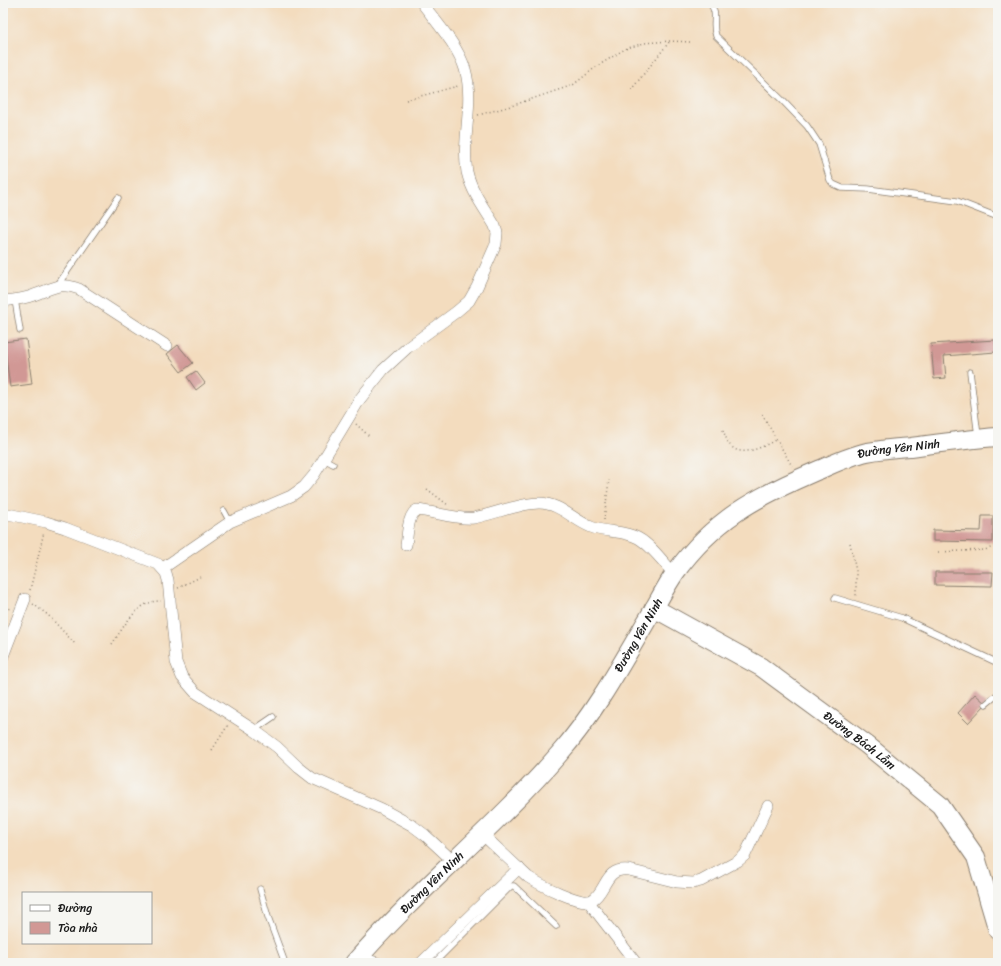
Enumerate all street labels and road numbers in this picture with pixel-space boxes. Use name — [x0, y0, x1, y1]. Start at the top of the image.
street label: Đường Yên Ninh — [855, 432, 941, 465]
street label: Đường Yên Ninh — [608, 594, 669, 677]
street label: Đường Bách Lẫm — [818, 705, 901, 776]
street label: Đường Yên Ninh — [394, 846, 469, 919]

